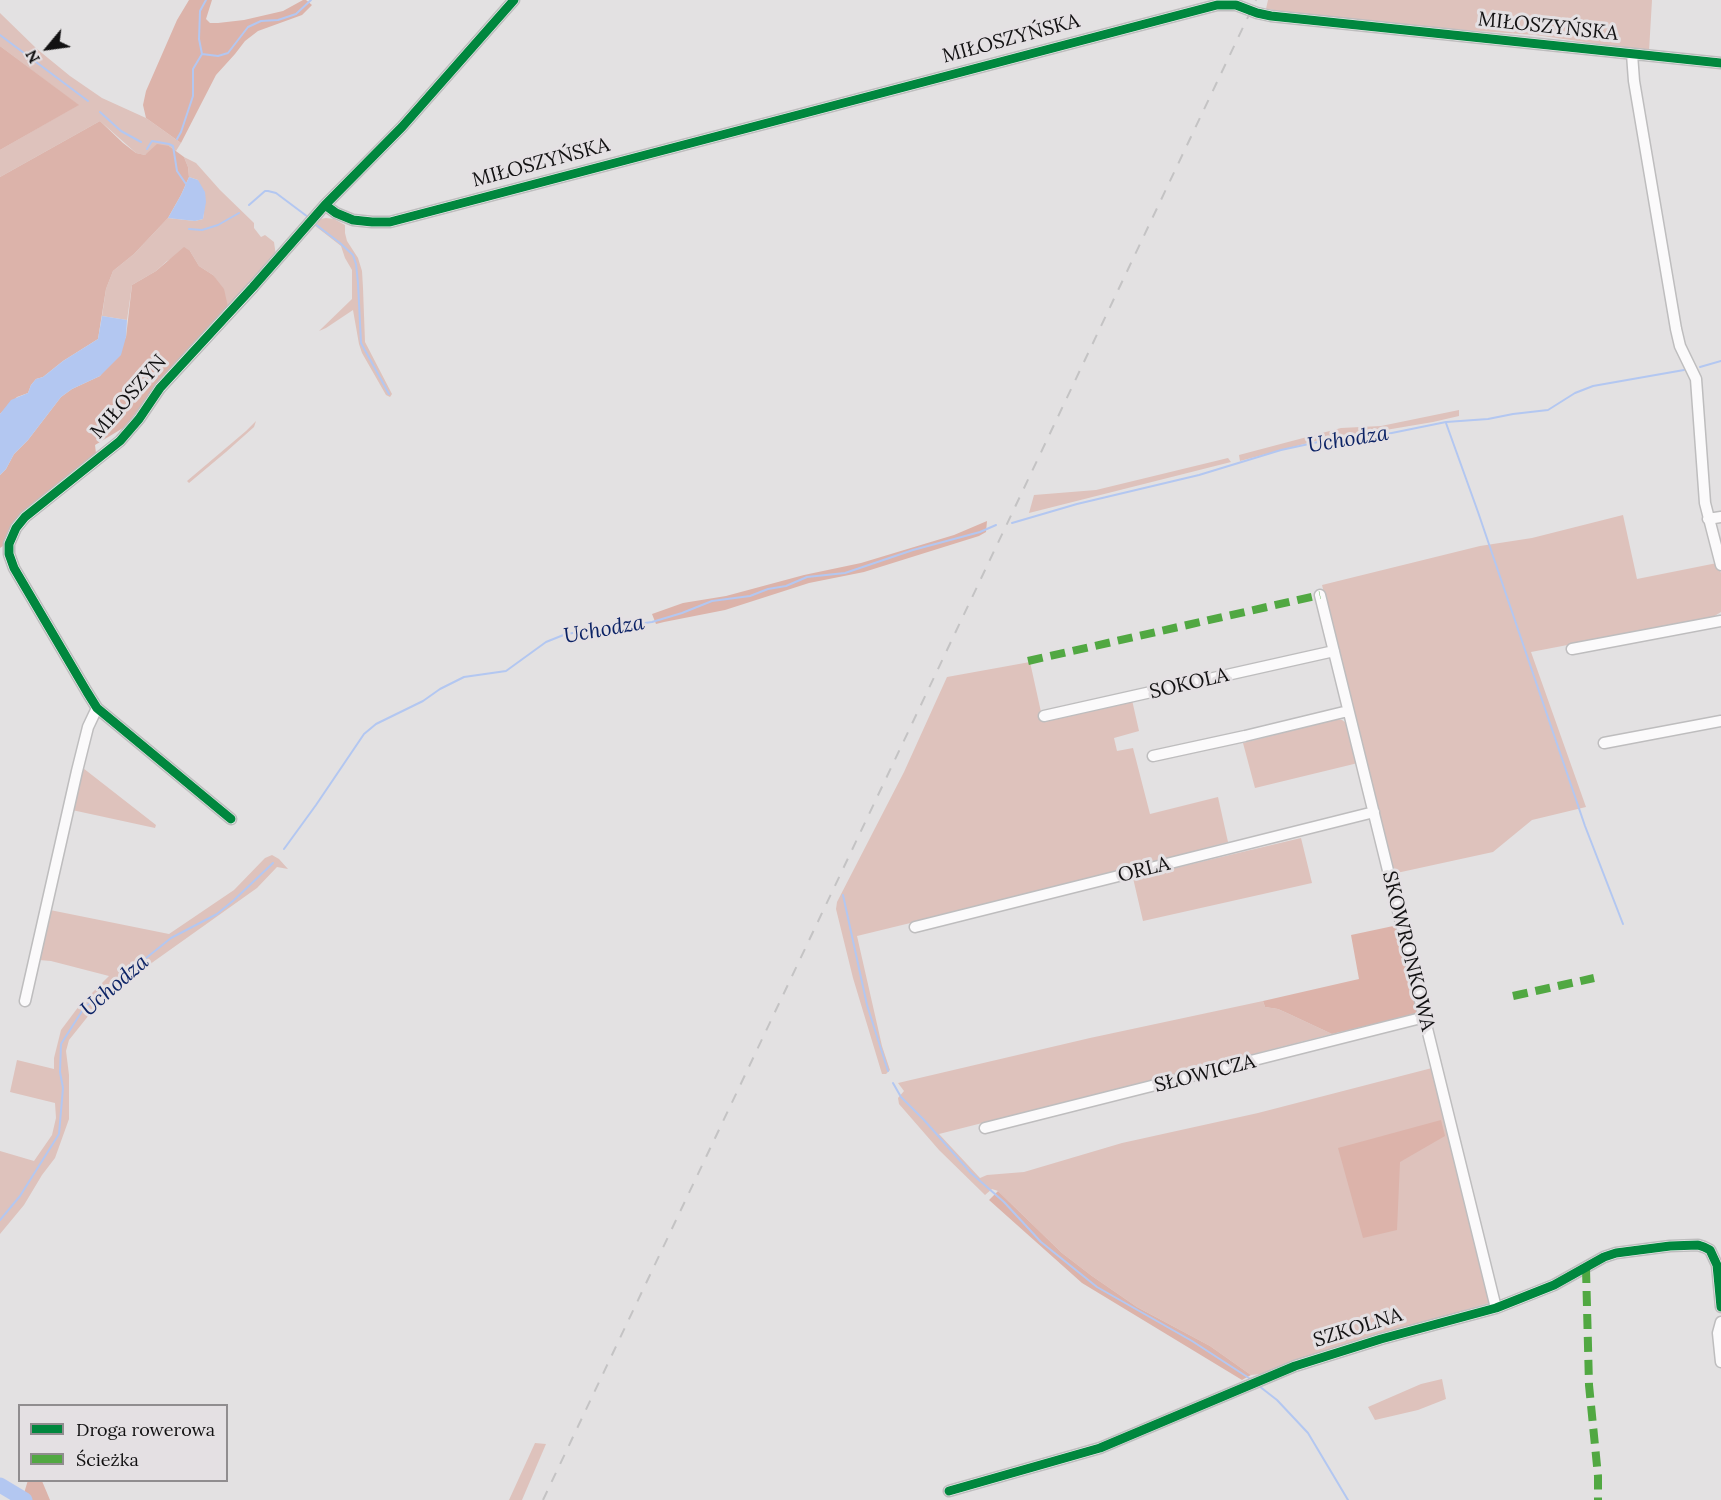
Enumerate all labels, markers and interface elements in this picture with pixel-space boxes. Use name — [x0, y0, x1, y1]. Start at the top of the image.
street label: MIŁOSZYŃSKA — [1477, 8, 1619, 46]
street label: MIŁOSZYŃSKA — [940, 9, 1082, 69]
north arrow — [18, 18, 78, 78]
text: N — [21, 46, 44, 67]
street label: MIŁOSZYŃSKA — [470, 133, 612, 193]
street label: MIŁOSZYN — [86, 350, 172, 444]
water label: Uchodza — [1306, 421, 1390, 459]
water label: Uchodza — [562, 611, 646, 649]
street label: SOKOLA — [1147, 663, 1231, 705]
street label: ORLA — [1116, 852, 1172, 888]
street label: SKOWRONKOWA — [1377, 869, 1439, 1033]
water label: Uchodza — [76, 950, 154, 1022]
street label: SŁOWICZA — [1152, 1050, 1258, 1098]
street label: SZKOLNA — [1311, 1303, 1405, 1353]
legend — [18, 1404, 228, 1482]
text: Droga rowerowa — [76, 1418, 215, 1441]
text: Ścieżka — [76, 1448, 139, 1471]

